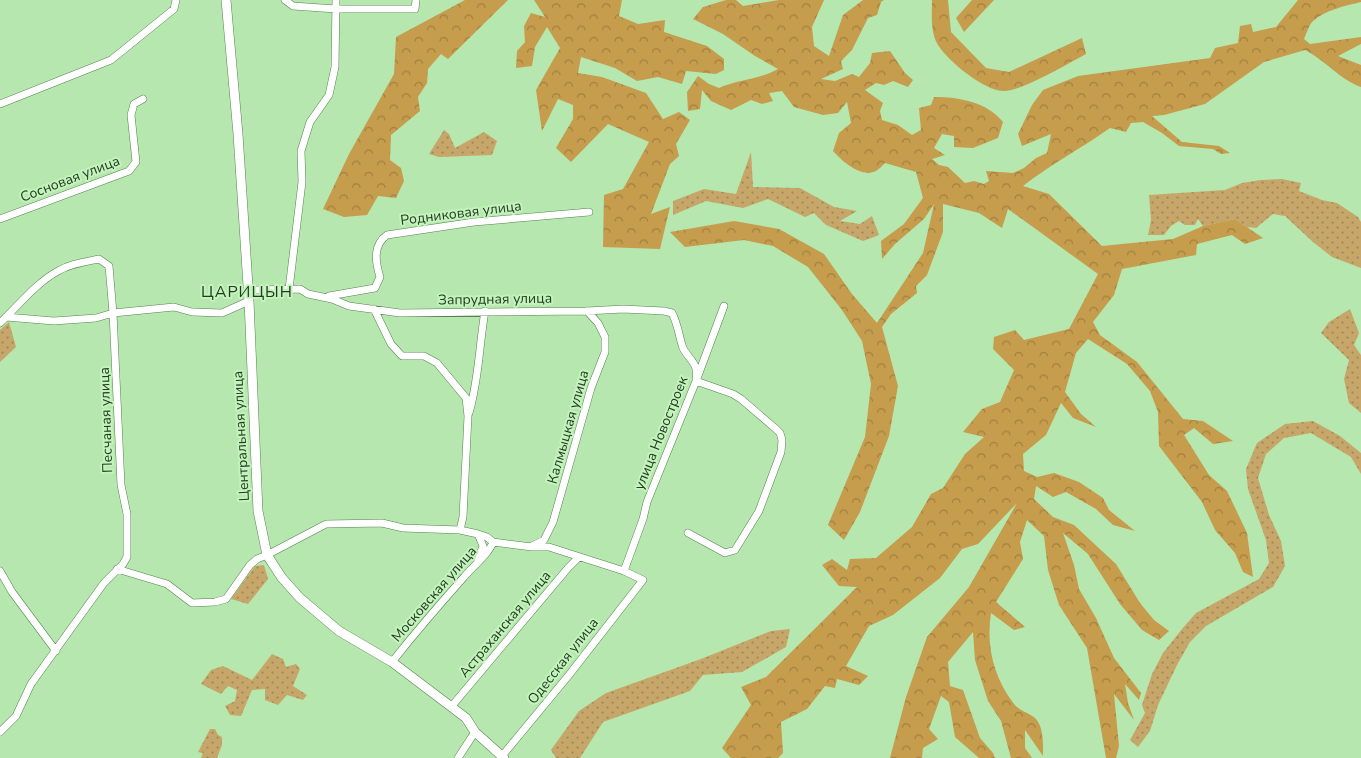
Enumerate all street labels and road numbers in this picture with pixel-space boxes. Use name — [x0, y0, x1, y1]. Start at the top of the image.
street label: Сосновая улица — [17, 151, 123, 207]
street label: Родниковая улица — [399, 196, 523, 230]
street label: Запрудная улица — [438, 289, 552, 309]
street label: Песчаная улица — [95, 367, 117, 473]
street label: Калмыцкая улица — [543, 368, 593, 486]
street label: Центральная улица — [228, 370, 254, 502]
street label: улица Новостроек — [630, 373, 693, 493]
street label: Московская улица — [387, 542, 481, 646]
street label: Астраханская улица — [455, 567, 555, 681]
street label: Одесская улица — [523, 614, 603, 708]

